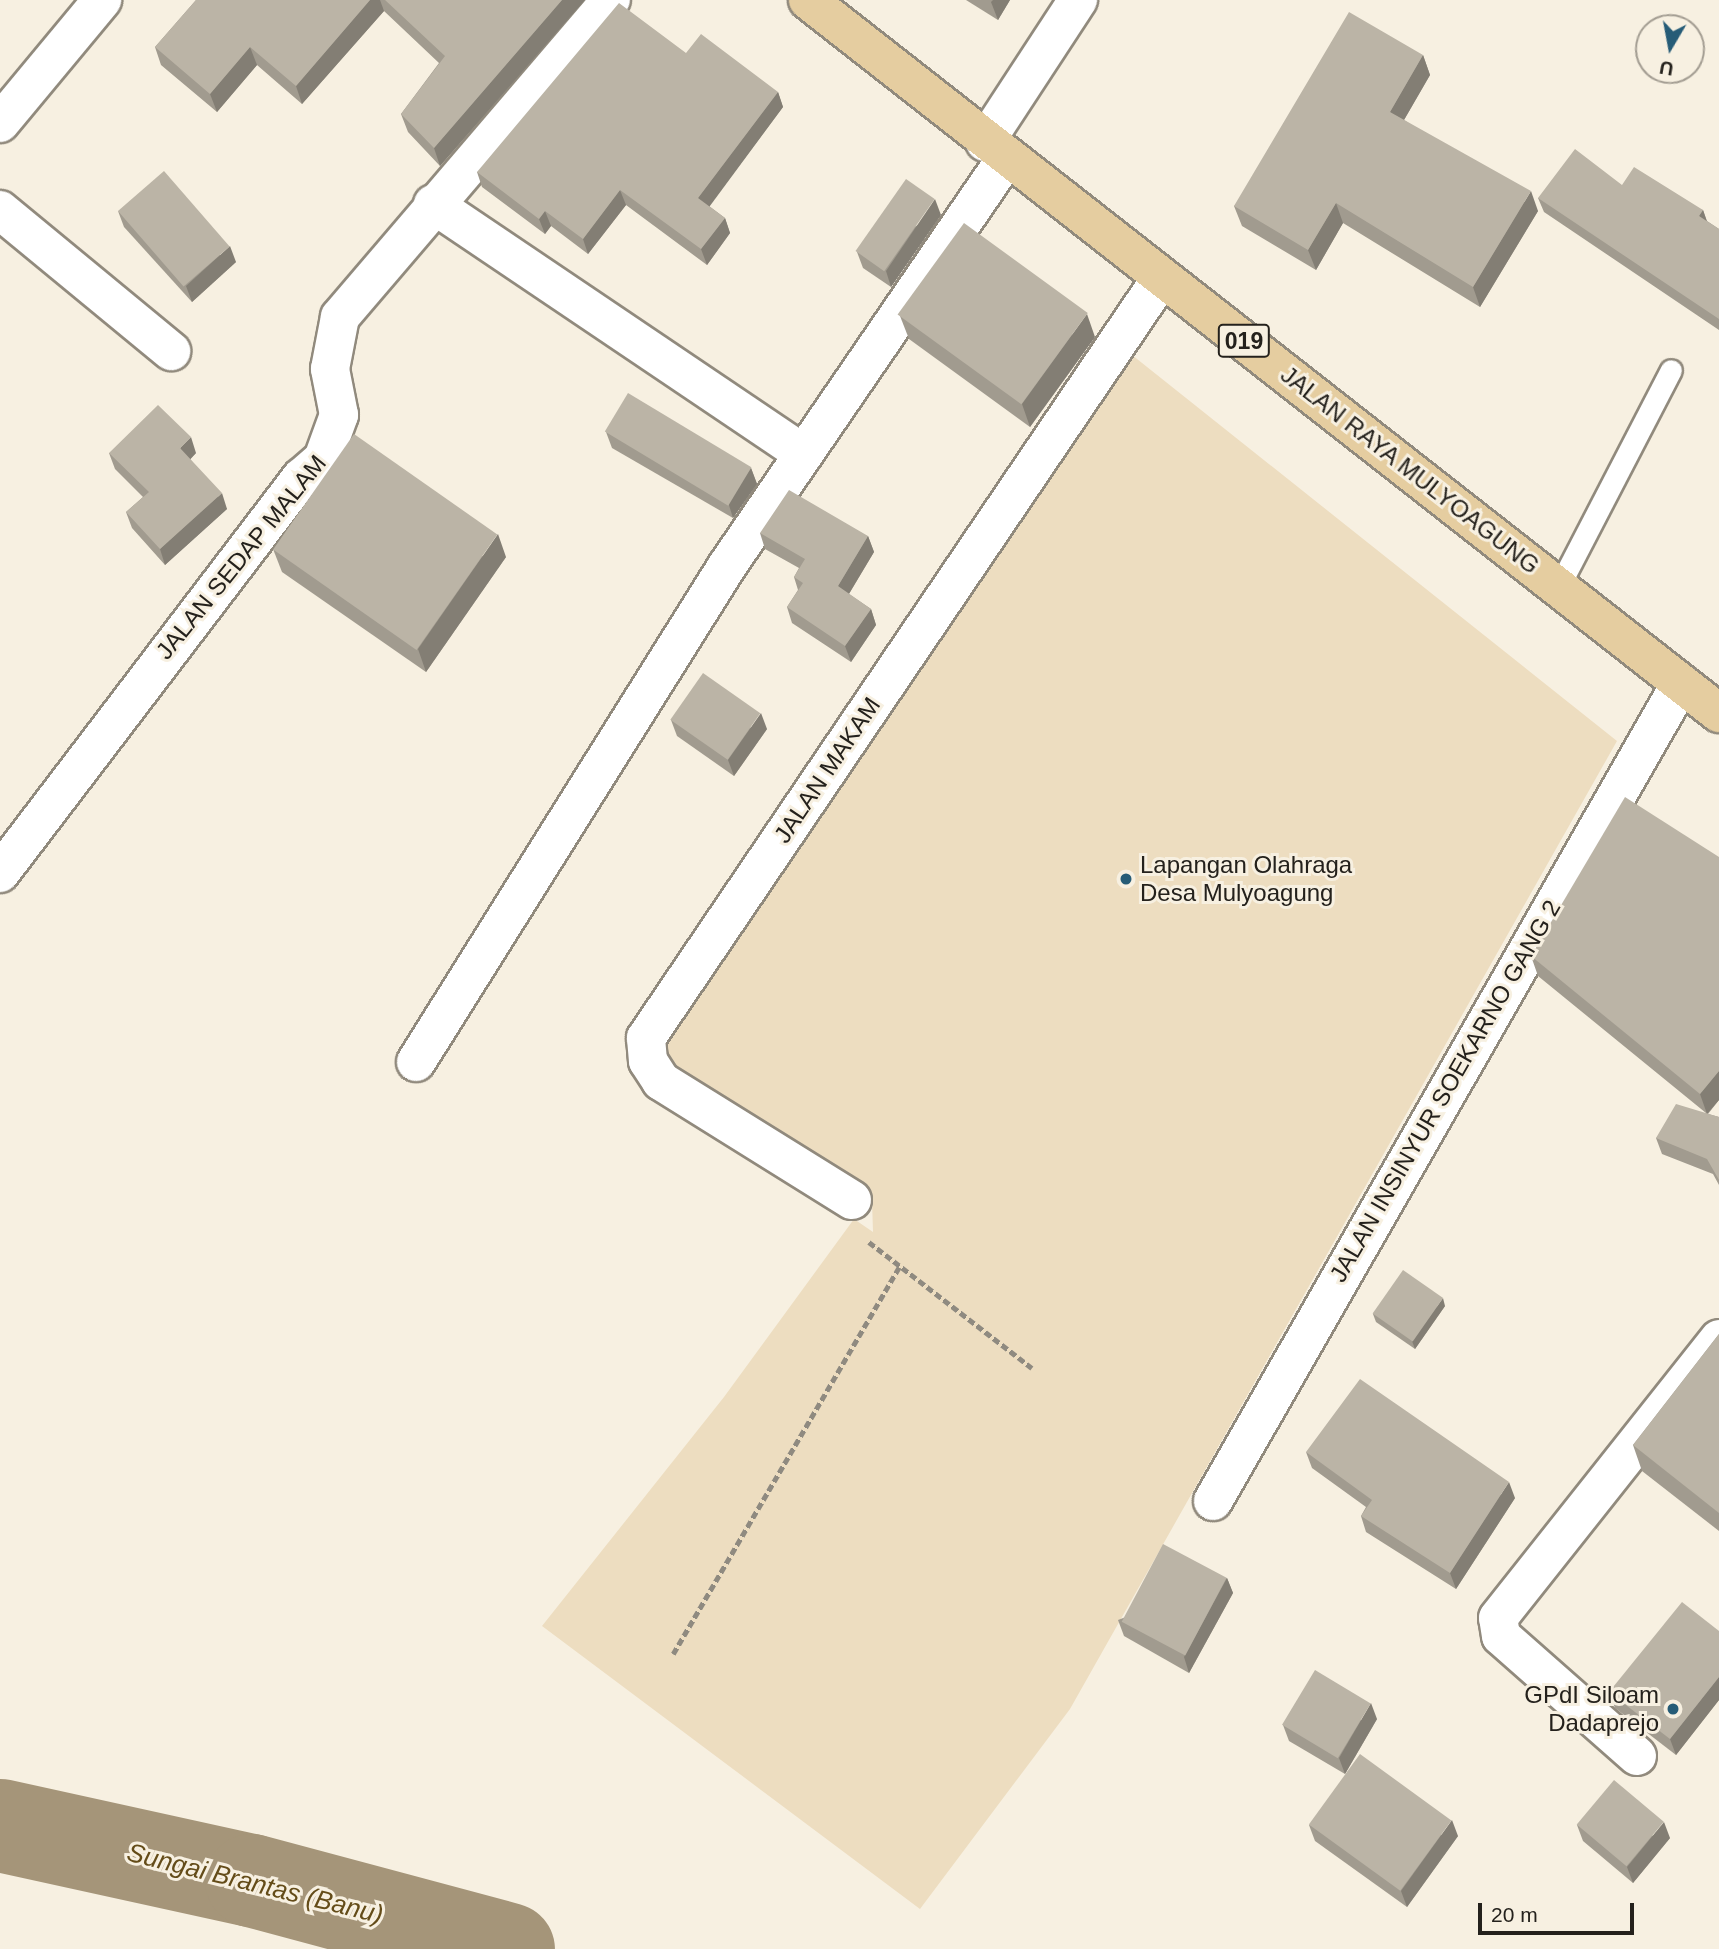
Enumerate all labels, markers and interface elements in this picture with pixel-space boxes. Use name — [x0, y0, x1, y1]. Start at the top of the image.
north arrow — [1635, 14, 1705, 84]
text: U — [1658, 57, 1675, 80]
road number: 019 — [1218, 322, 1270, 360]
street label: JALAN RAYA MULYOAGUNG — [1275, 360, 1545, 580]
street label: JALAN SEDAP MALAM — [150, 449, 332, 665]
street label: JALAN MAKAM — [768, 692, 886, 848]
place label: Lapangan Olahraga Desa Mulyoagung — [1140, 851, 1352, 907]
marker: Lapangan Olahraga Desa Mulyoagung — [1118, 871, 1134, 887]
street label: JALAN INSINYUR SOEKARNO GANG 2 — [1324, 895, 1566, 1287]
place label: GPdI Siloam Dadaprejo — [1524, 1681, 1659, 1737]
marker: GPdI Siloam Dadaprejo — [1665, 1701, 1681, 1717]
water label: Sungai Brantas (Banu) — [124, 1837, 386, 1931]
scale bar — [1481, 1890, 1637, 1934]
text: 20 m — [1491, 1903, 1538, 1926]

